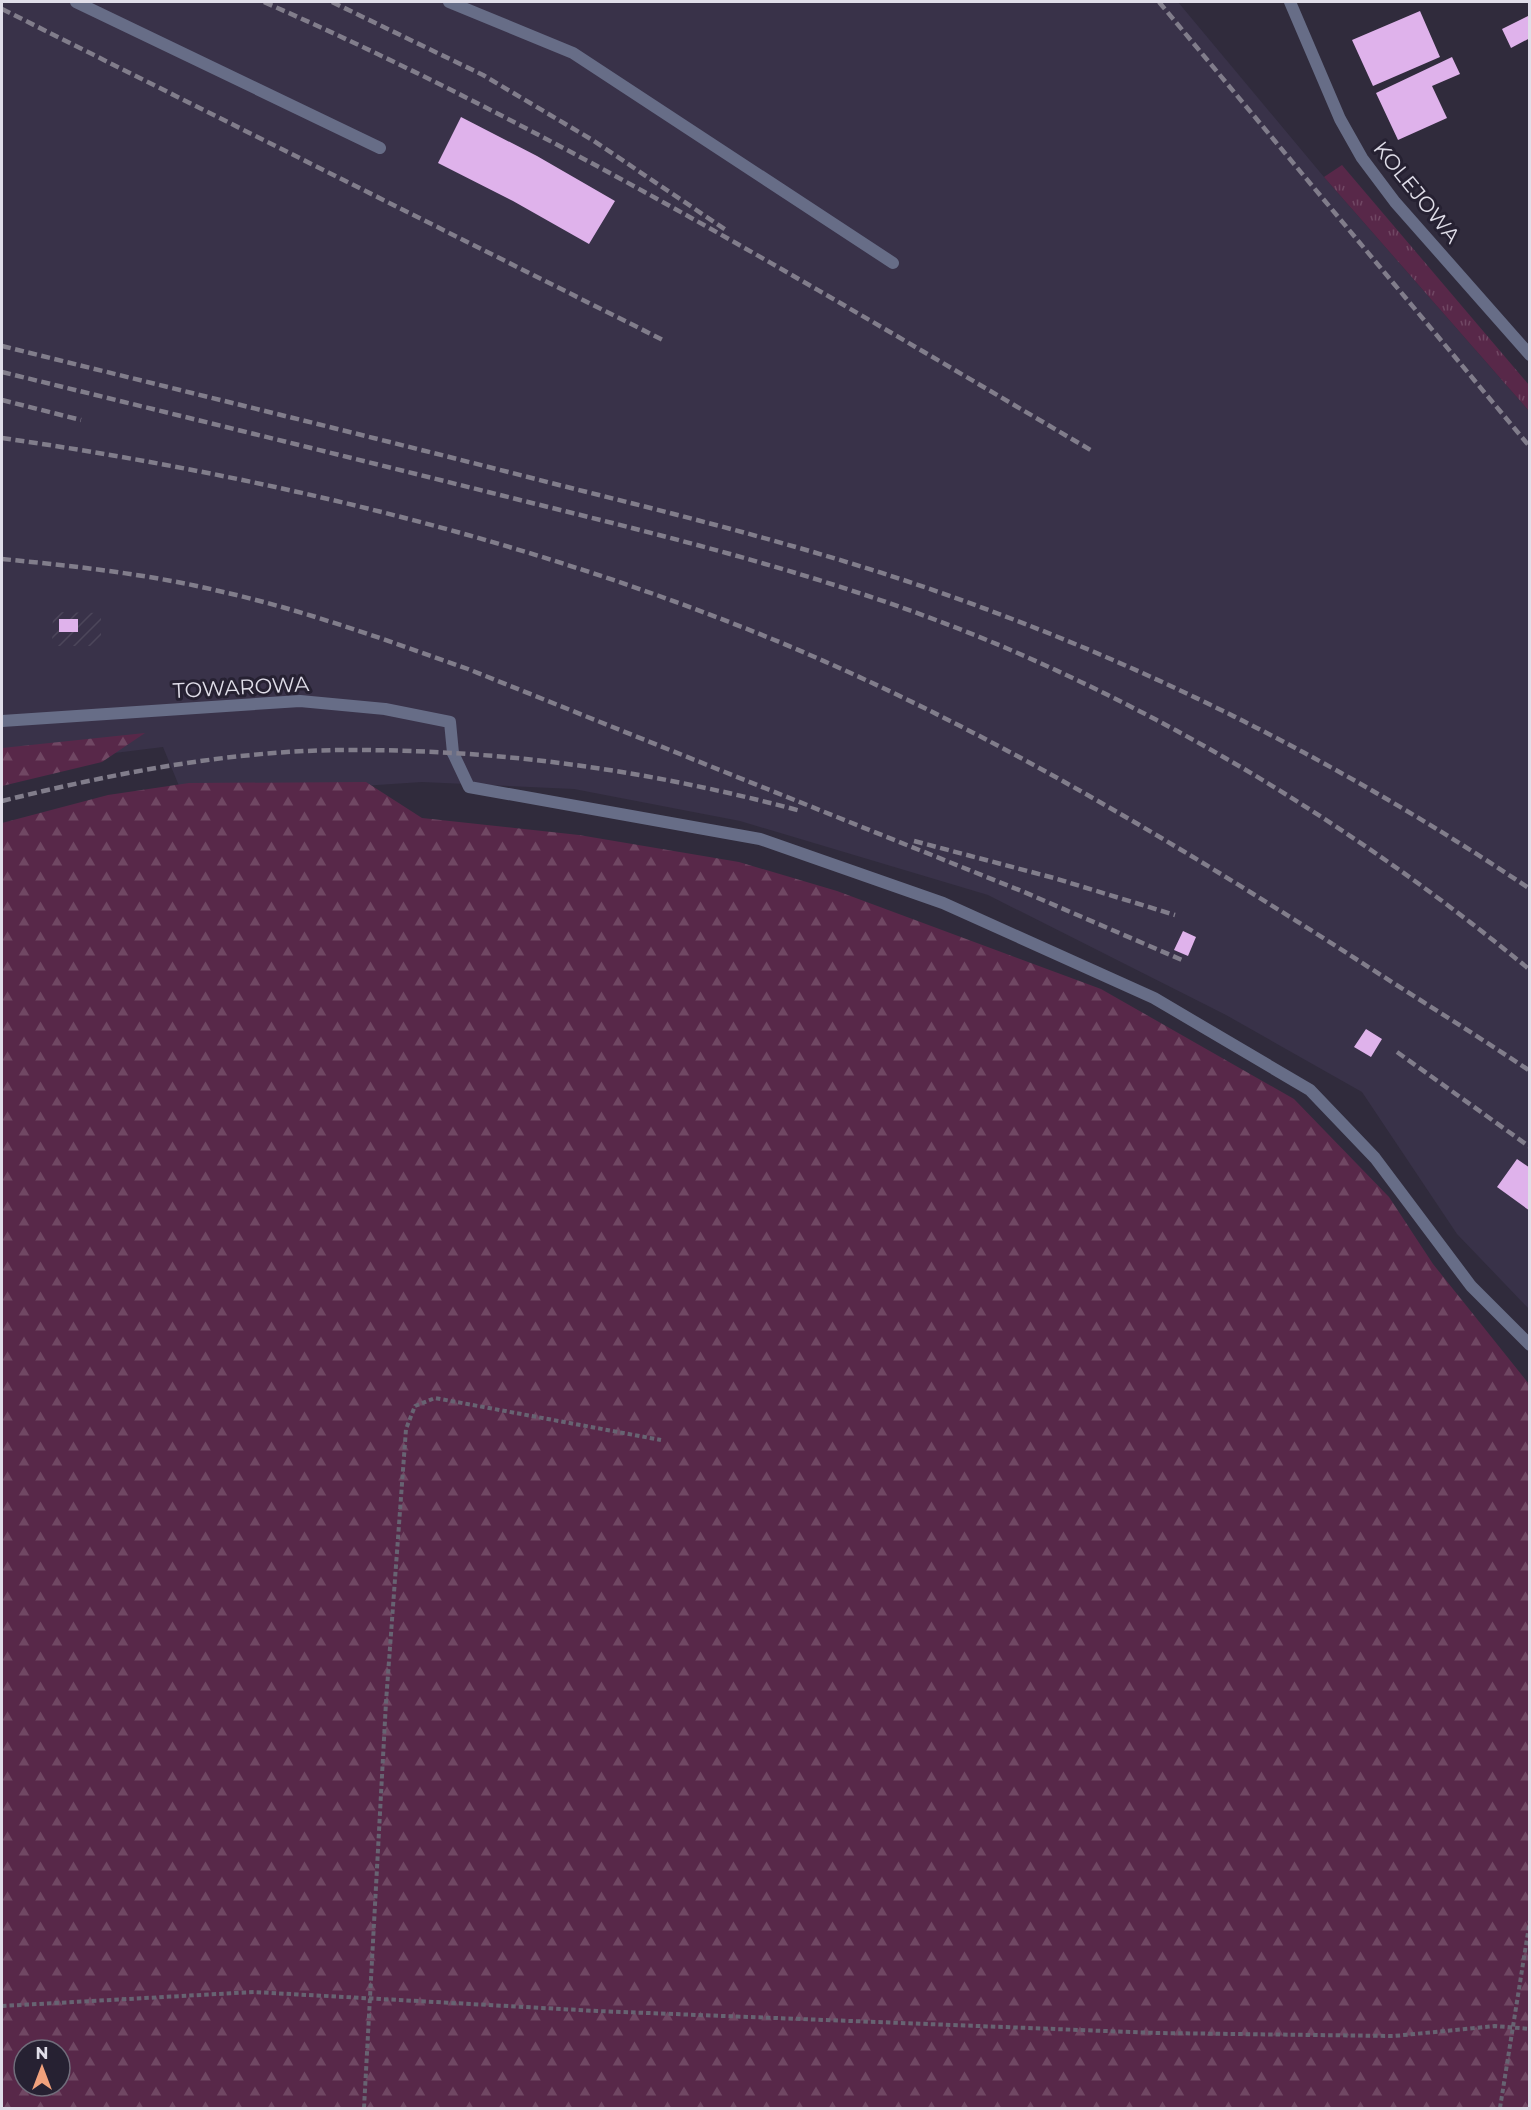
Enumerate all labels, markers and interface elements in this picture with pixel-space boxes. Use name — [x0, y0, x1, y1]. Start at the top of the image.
street label: KOLEJOWA — [1368, 136, 1466, 249]
street label: TOWAROWA — [172, 671, 311, 703]
north arrow — [12, 2038, 72, 2098]
text: N — [36, 2044, 48, 2063]

